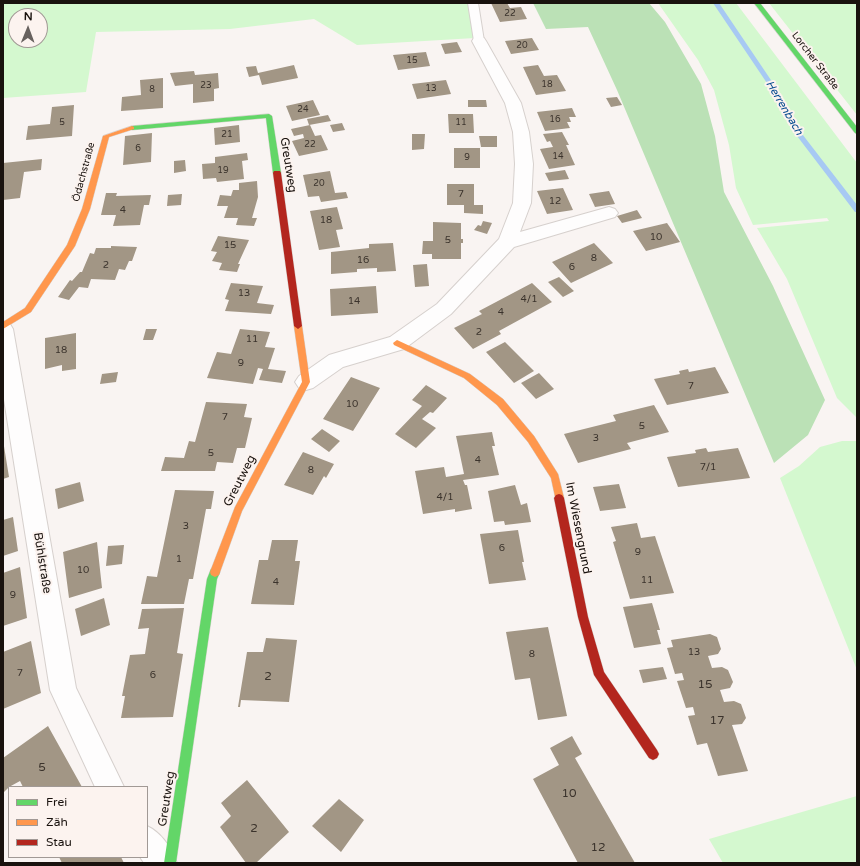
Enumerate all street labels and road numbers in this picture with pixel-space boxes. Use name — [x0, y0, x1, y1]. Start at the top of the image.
street label: Lorcher Straße — [789, 30, 841, 92]
street label: Greutweg — [277, 136, 299, 194]
street label: Ödachstraße — [70, 141, 98, 203]
street label: Greutweg — [221, 453, 259, 509]
street label: Im Wiesengrund — [562, 481, 594, 575]
street label: Bühlstraße — [30, 531, 54, 595]
street label: Greutweg — [156, 770, 178, 828]

